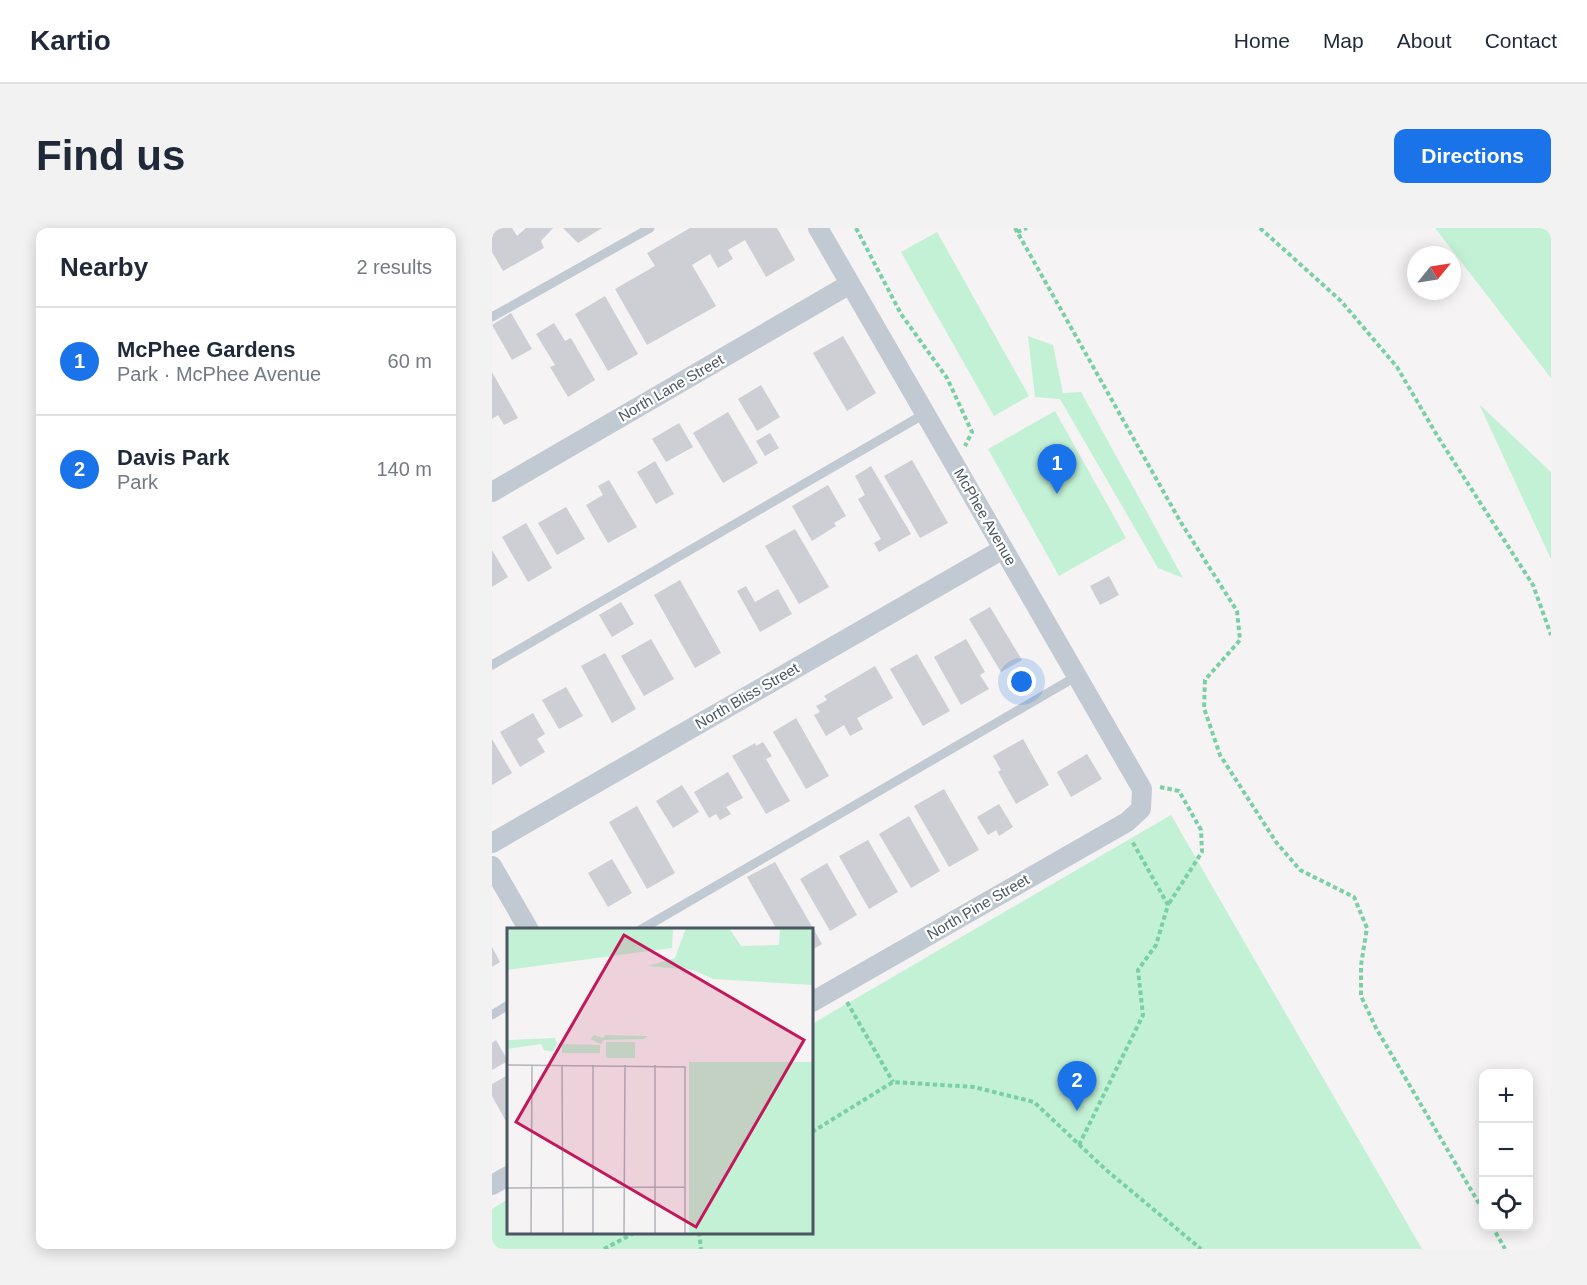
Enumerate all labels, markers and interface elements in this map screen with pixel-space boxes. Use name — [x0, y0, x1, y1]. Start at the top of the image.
text: Kartio — [30, 25, 111, 56]
text: Home — [1234, 29, 1290, 52]
text: Map — [1323, 29, 1364, 52]
text: About — [1397, 29, 1452, 52]
text: Contact — [1485, 29, 1557, 52]
button: Directions — [1394, 129, 1551, 183]
text: Find us — [36, 132, 185, 179]
north arrow — [1407, 246, 1461, 300]
text: Nearby — [60, 252, 148, 282]
text: 2 results — [356, 256, 432, 278]
text: McPhee Gardens — [117, 337, 296, 362]
text: 1 — [74, 350, 85, 372]
text: 60 m — [388, 350, 432, 372]
street label: North Lane Street — [615, 350, 727, 425]
text: Park · McPhee Avenue — [117, 363, 321, 385]
pin: 1 — [1038, 444, 1076, 494]
text: Davis Park — [117, 445, 230, 470]
text: 2 — [74, 458, 85, 480]
text: 140 m — [376, 458, 432, 480]
street label: McPhee Avenue — [951, 465, 1020, 568]
text: Park — [117, 471, 158, 493]
street label: North Bliss Street — [692, 659, 802, 732]
your location — [1007, 667, 1036, 696]
street label: North Pine Street — [924, 870, 1033, 943]
inset map — [507, 928, 813, 1234]
pin: 2 — [1058, 1062, 1096, 1111]
map controls — [1479, 1069, 1533, 1231]
button: + — [1479, 1069, 1533, 1123]
button: − — [1479, 1123, 1533, 1177]
button: locate — [1479, 1177, 1533, 1231]

